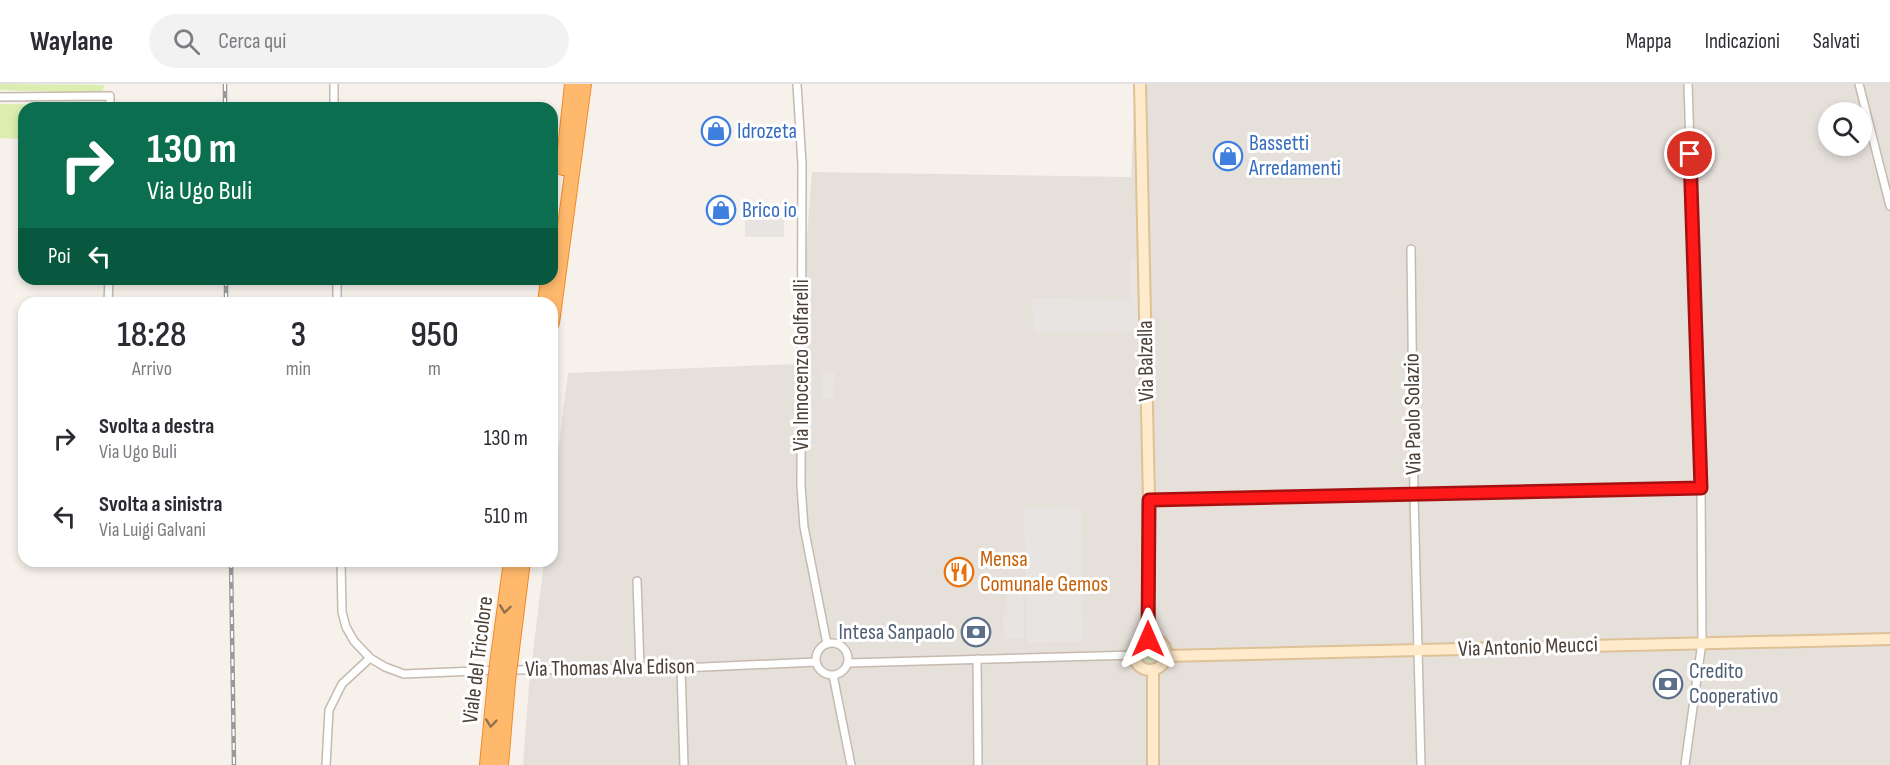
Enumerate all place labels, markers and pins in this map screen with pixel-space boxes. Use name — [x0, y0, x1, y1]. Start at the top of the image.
shop icon: Idrozeta — [700, 115, 732, 147]
place label: Idrozeta — [737, 118, 797, 145]
pin — [1664, 128, 1715, 179]
place label: Bassetti Arredamenti — [1248, 130, 1341, 182]
shop icon: Bassetti Arredamenti — [1212, 140, 1244, 172]
shop icon: Brico io — [705, 194, 737, 226]
place label: Brico io — [742, 197, 797, 224]
place label: Mensa Comunale Gemos — [980, 546, 1108, 598]
restaurant icon: Mensa Comunale Gemos — [943, 556, 975, 588]
bank icon: Intesa Sanpaolo — [960, 616, 992, 648]
place label: Intesa Sanpaolo — [839, 619, 955, 646]
place label: Credito Cooperativo — [1689, 658, 1778, 710]
bank icon: Credito Cooperativo — [1652, 668, 1684, 700]

